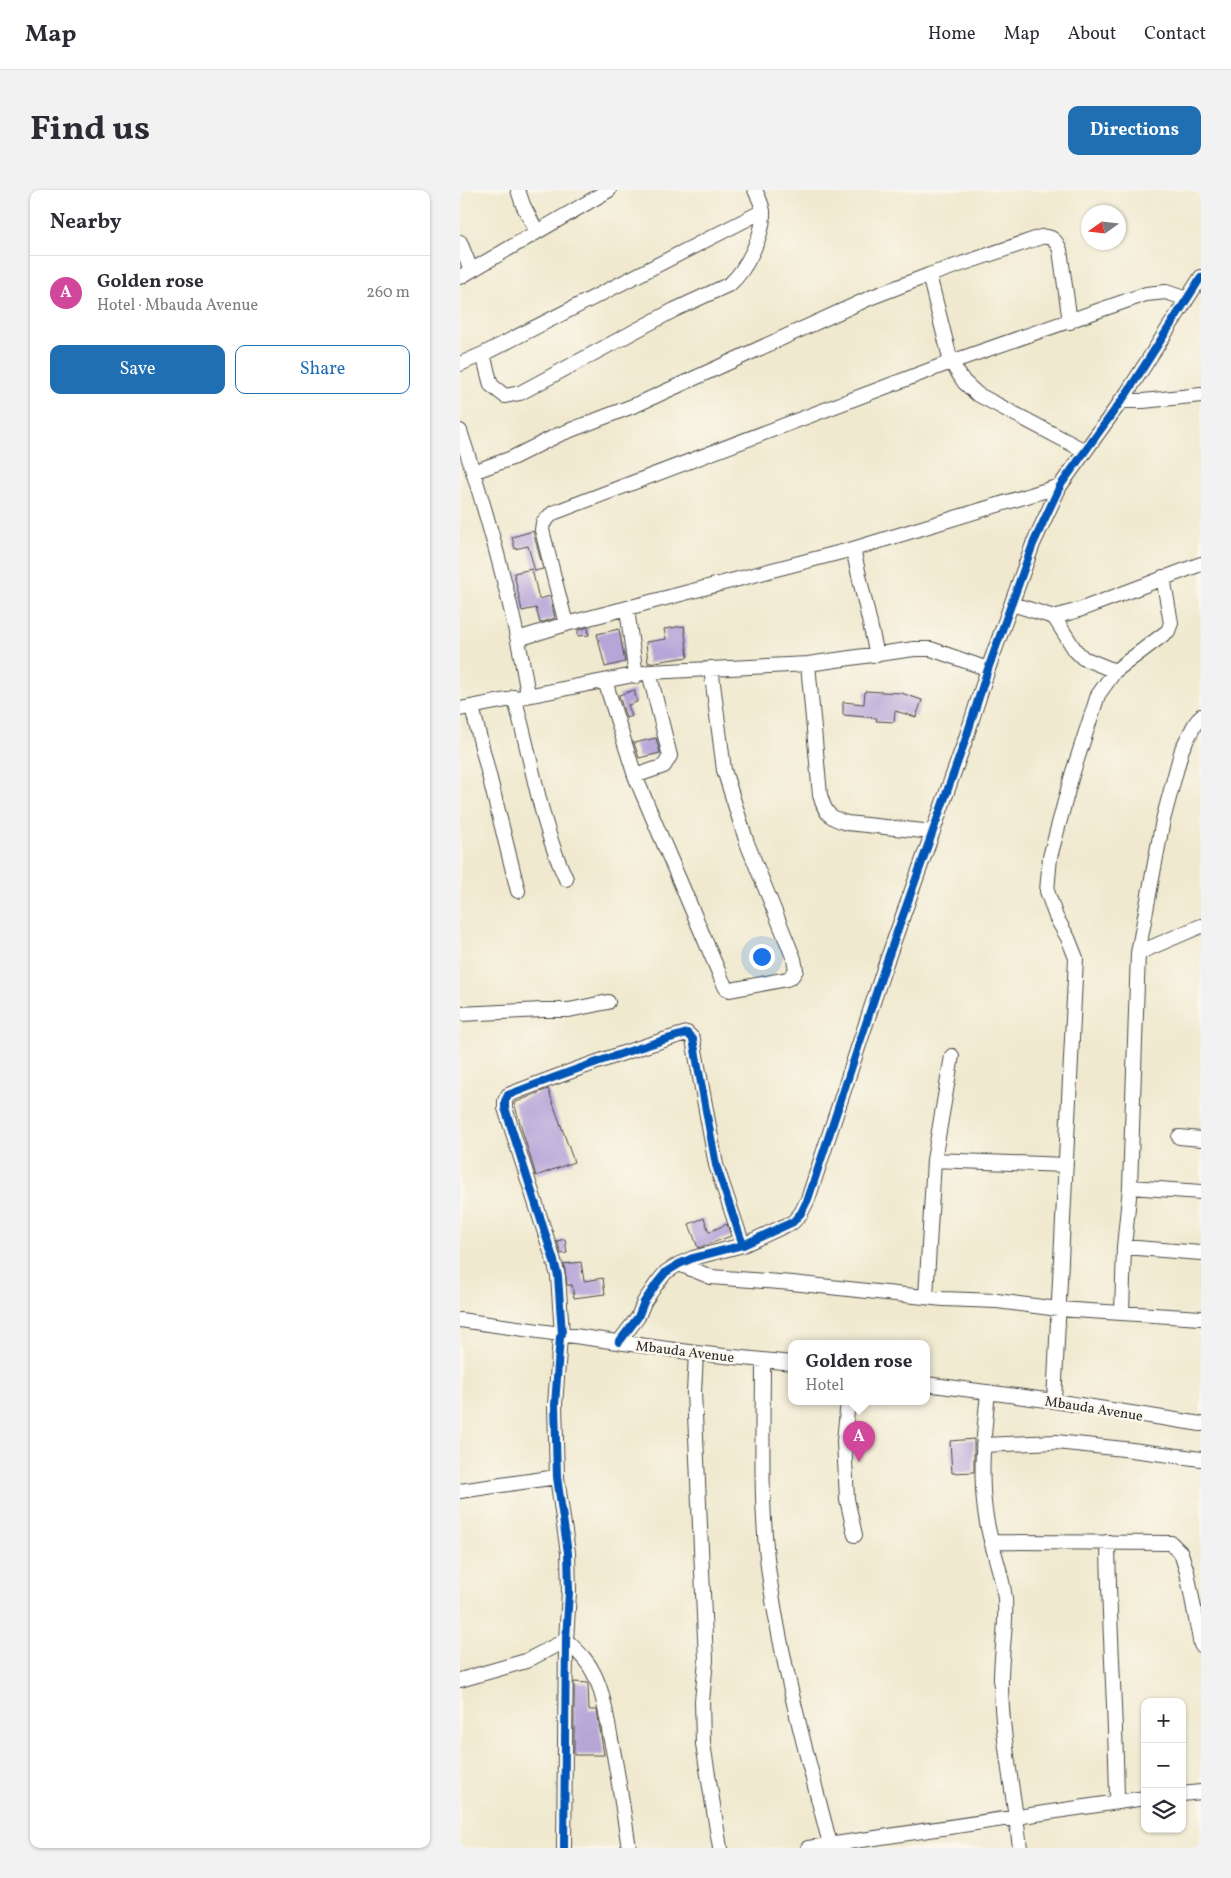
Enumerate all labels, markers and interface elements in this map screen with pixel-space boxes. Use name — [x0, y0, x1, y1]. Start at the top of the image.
text: Map — [25, 18, 76, 52]
text: Home — [928, 22, 976, 47]
text: Map — [1004, 22, 1040, 47]
text: About — [1068, 22, 1116, 47]
text: Contact — [1144, 22, 1206, 47]
text: Find us — [30, 106, 150, 154]
button: Directions — [1068, 106, 1201, 155]
north arrow — [1081, 205, 1126, 250]
text: Nearby — [50, 208, 121, 237]
text: Golden rose — [97, 269, 204, 295]
text: A — [60, 282, 72, 304]
text: 260 m — [366, 282, 410, 304]
text: Hotel · Mbauda Avenue — [97, 295, 258, 317]
button: Save — [50, 345, 225, 394]
button: Share — [235, 345, 410, 394]
your location — [749, 944, 775, 970]
street label: Mbauda Avenue — [635, 1337, 735, 1368]
popup — [788, 1340, 930, 1405]
text: Golden rose — [806, 1349, 912, 1375]
text: Hotel — [806, 1375, 844, 1397]
street label: Mbauda Avenue — [1043, 1392, 1145, 1427]
pin: A — [843, 1421, 875, 1462]
map controls — [1141, 1698, 1186, 1833]
button: + — [1141, 1698, 1186, 1743]
button: − — [1141, 1743, 1186, 1788]
button: layers — [1141, 1788, 1186, 1833]

